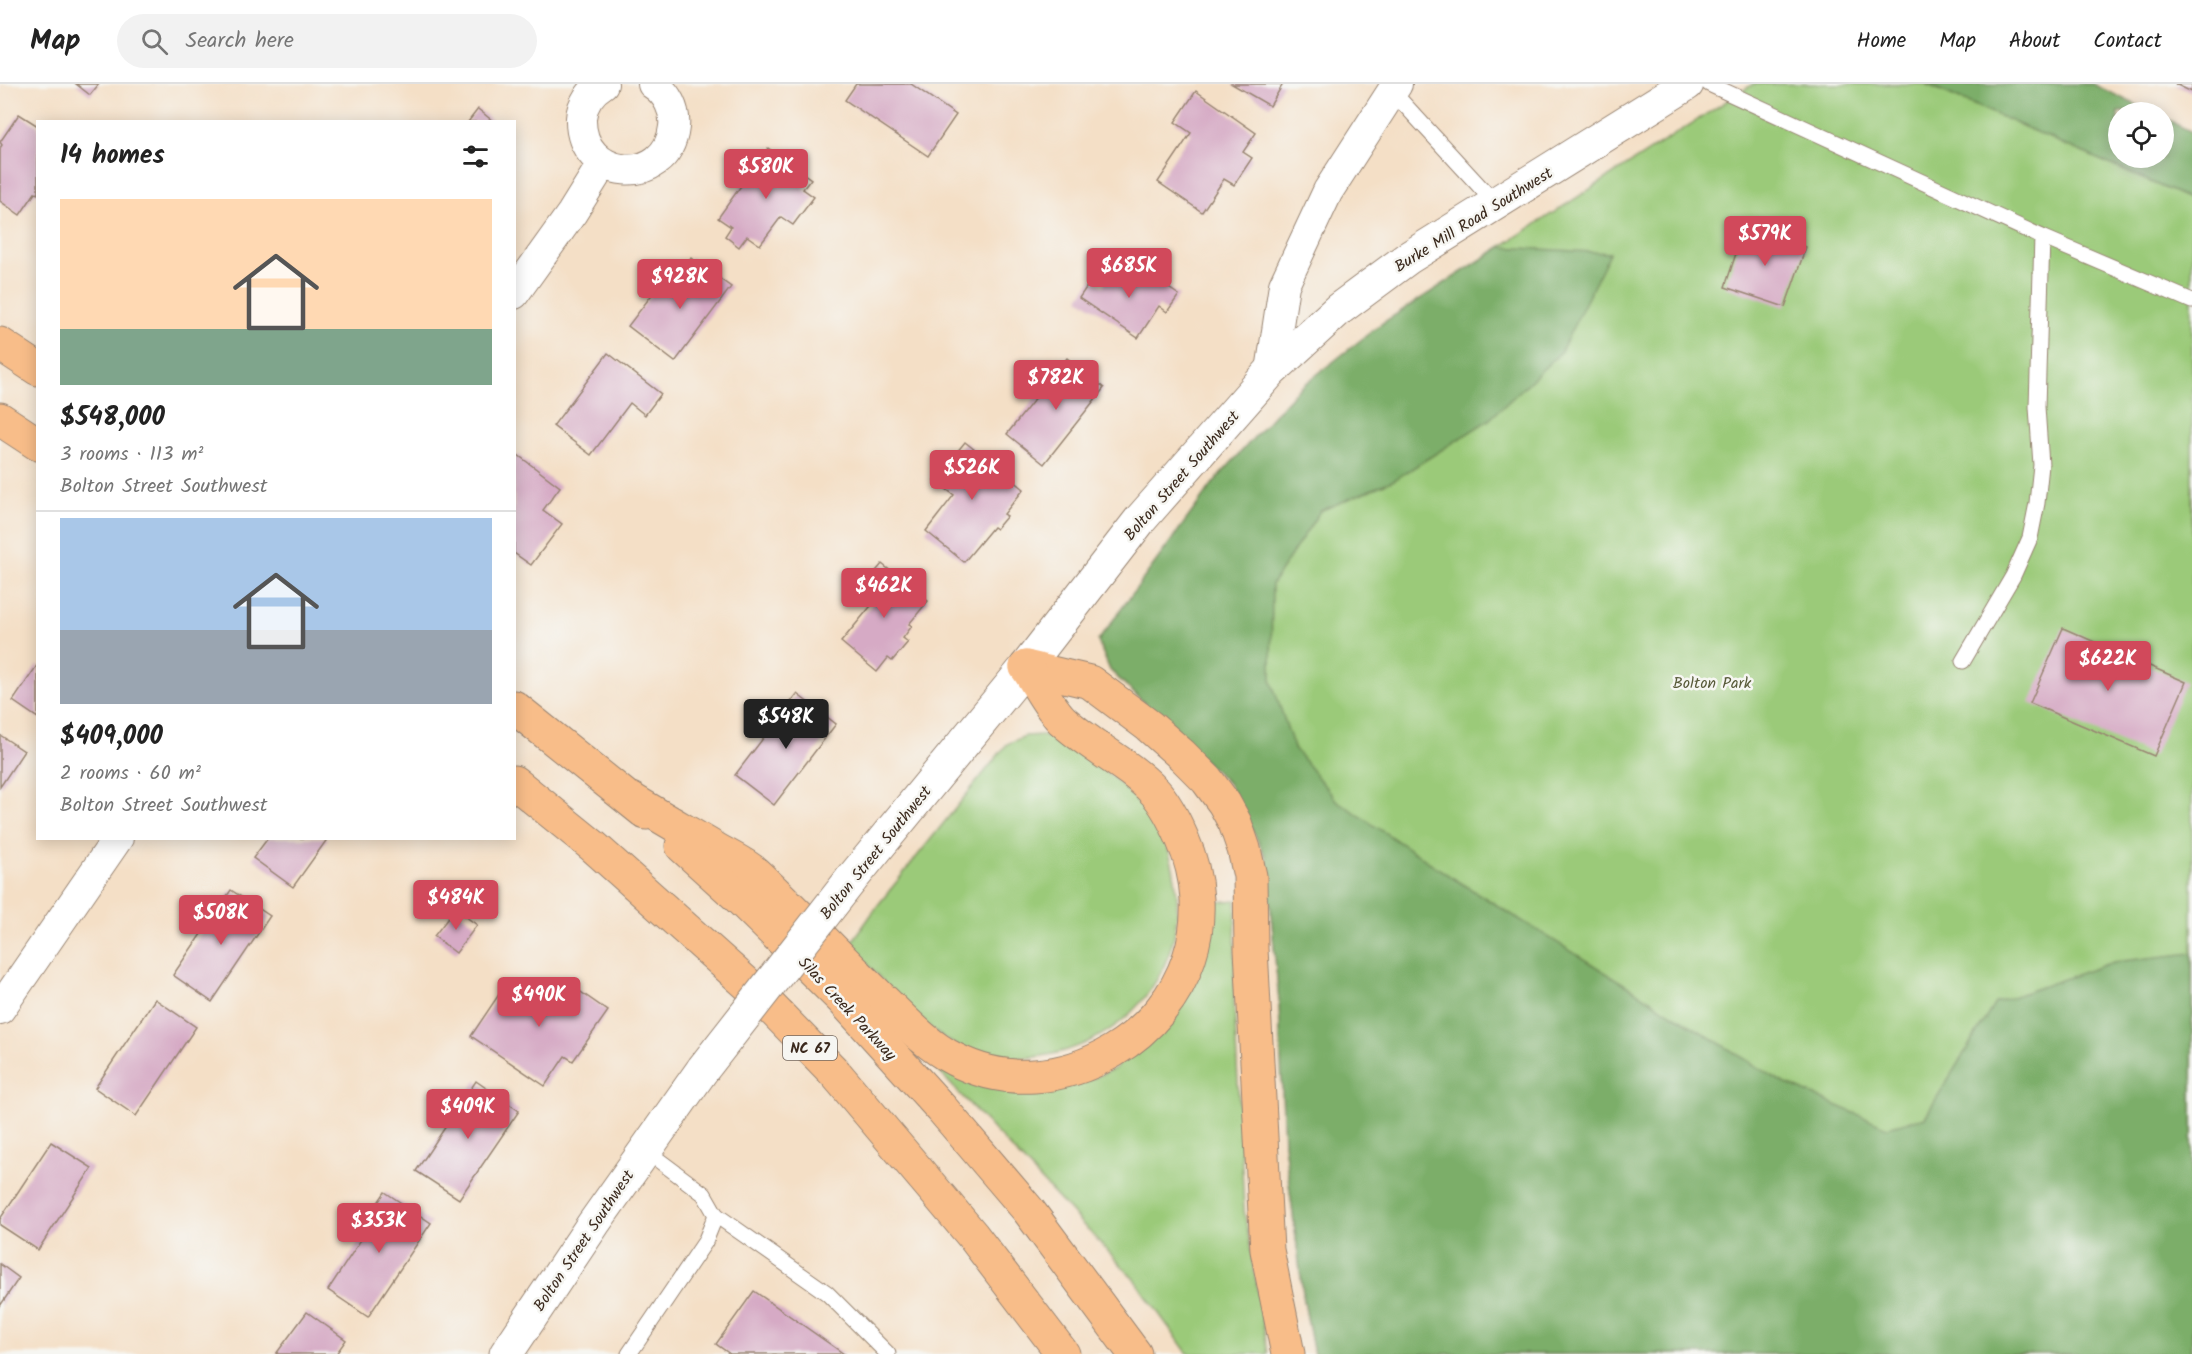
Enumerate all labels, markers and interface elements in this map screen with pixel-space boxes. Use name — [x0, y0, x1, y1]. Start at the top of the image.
search box — [117, 14, 537, 68]
text: Map — [30, 19, 81, 64]
text: Search here — [186, 24, 294, 59]
icon: search — [138, 25, 171, 58]
text: Home — [1857, 25, 1906, 58]
text: Map — [1939, 25, 1976, 58]
text: About — [2009, 25, 2060, 58]
text: Contact — [2093, 25, 2162, 58]
map controls — [2108, 102, 2174, 168]
button: locate — [2108, 102, 2174, 168]
text: 14 homes — [60, 135, 165, 177]
icon: filters — [459, 140, 492, 173]
pin: $580K — [724, 149, 808, 200]
text: $580K — [738, 152, 794, 184]
street label: Burke Mill Road Southwest — [1390, 161, 1559, 279]
pin: $579K — [1723, 216, 1807, 267]
text: $579K — [1738, 219, 1792, 251]
icon: home — [222, 238, 330, 346]
pin: $685K — [1087, 248, 1171, 299]
text: $685K — [1101, 251, 1157, 283]
pin: $928K — [638, 259, 722, 310]
text: $928K — [651, 262, 709, 294]
pin: $782K — [1014, 360, 1098, 411]
text: $782K — [1028, 363, 1084, 395]
text: $548,000 — [60, 397, 165, 439]
street label: Bolton Street Southwest — [1118, 405, 1247, 547]
text: 3 rooms · 113 m² — [60, 439, 203, 471]
pin: $526K — [930, 450, 1014, 501]
text: $526K — [944, 453, 1000, 485]
text: Bolton Street Southwest — [60, 471, 267, 503]
icon: home — [222, 557, 330, 665]
pin: $462K — [842, 568, 926, 619]
text: $462K — [855, 571, 913, 603]
pin: $622K — [2066, 641, 2150, 692]
text: $622K — [2079, 644, 2137, 676]
park label: Bolton Park — [1673, 671, 1752, 696]
pin: $548K — [744, 699, 828, 750]
text: $548K — [758, 702, 814, 734]
text: $409,000 — [60, 716, 163, 758]
text: 2 rooms · 60 m² — [60, 758, 201, 790]
street label: Bolton Street Southwest — [814, 780, 939, 925]
text: Bolton Street Southwest — [60, 790, 267, 822]
pin: $484K — [414, 880, 498, 931]
text: $484K — [427, 883, 485, 915]
pin: $508K — [179, 895, 263, 946]
text: $508K — [193, 898, 249, 930]
street label: Silas Creek Parkway — [792, 951, 902, 1067]
pin: $490K — [497, 977, 581, 1028]
text: $490K — [511, 980, 567, 1012]
road number: NC 67 — [783, 1036, 837, 1060]
pin: $409K — [426, 1089, 510, 1140]
text: $409K — [440, 1092, 496, 1124]
street label: Bolton Street Southwest — [527, 1164, 641, 1317]
pin: $353K — [337, 1203, 421, 1254]
text: $353K — [351, 1206, 407, 1238]

